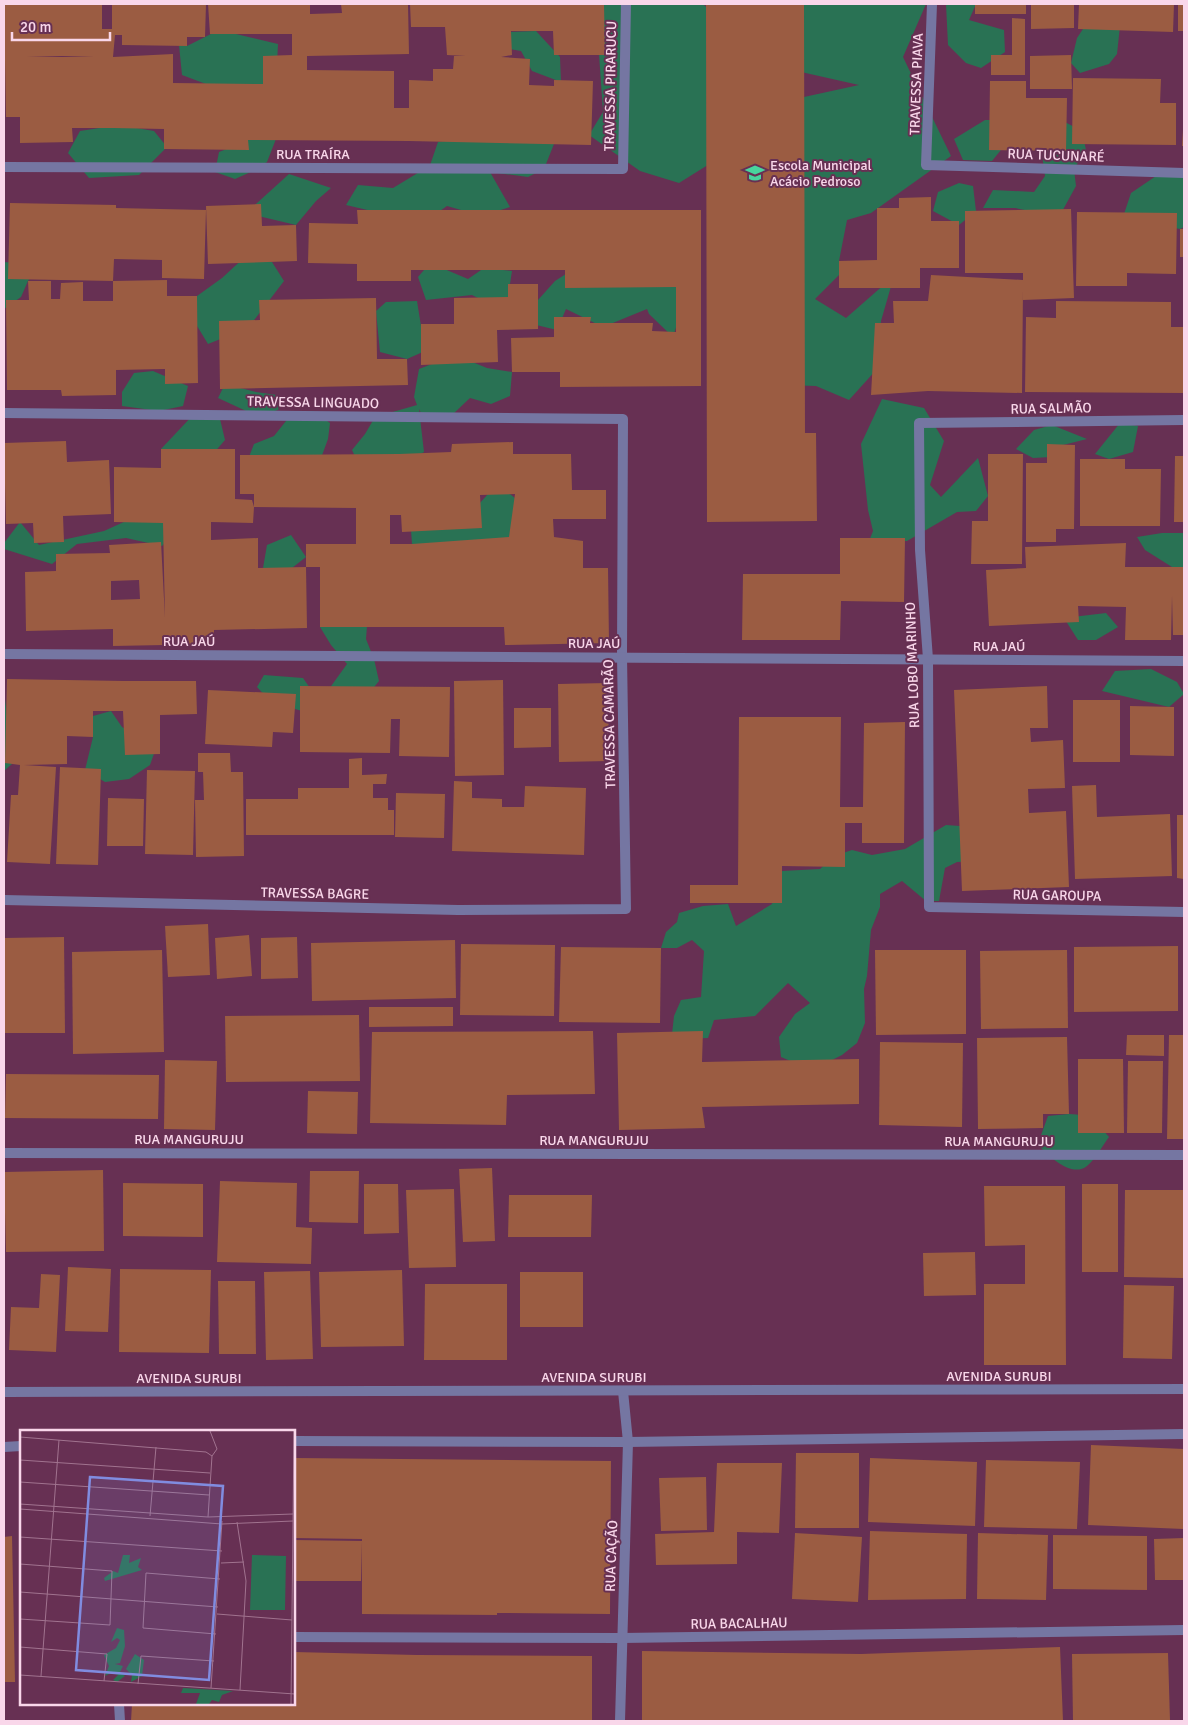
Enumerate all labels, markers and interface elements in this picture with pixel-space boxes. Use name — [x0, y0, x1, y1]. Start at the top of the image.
scale bar — [12, 10, 110, 42]
text: 20 m — [20, 18, 51, 36]
street label: TRAVESSA PIRARUCU — [601, 21, 620, 151]
street label: TRAVESSA PIAVA — [906, 32, 927, 135]
street label: RUA TUCUNARÉ — [1007, 145, 1105, 166]
street label: RUA TRAÍRA — [276, 146, 350, 163]
place label: Escola Municipal Acácio Pedroso — [770, 157, 872, 190]
school or university icon: Escola Municipal Acácio Pedroso — [744, 162, 766, 184]
street label: TRAVESSA LINGUADO — [247, 393, 379, 412]
street label: RUA SALMÃO — [1010, 399, 1092, 418]
street label: RUA LOBO MARINHO — [902, 602, 923, 728]
street label: RUA JAÚ — [163, 633, 215, 650]
street label: RUA JAÚ — [568, 635, 620, 652]
street label: RUA JAÚ — [973, 638, 1025, 655]
street label: TRAVESSA CAMARÃO — [600, 659, 619, 789]
street label: TRAVESSA BAGRE — [261, 884, 369, 903]
street label: RUA GAROUPA — [1012, 886, 1102, 905]
street label: RUA MANGURUJU — [134, 1131, 244, 1148]
street label: RUA MANGURUJU — [539, 1132, 649, 1149]
street label: RUA MANGURUJU — [944, 1133, 1054, 1150]
street label: AVENIDA SURUBI — [946, 1368, 1052, 1385]
street label: AVENIDA SURUBI — [541, 1369, 647, 1386]
street label: AVENIDA SURUBI — [136, 1370, 242, 1387]
inset map — [20, 1430, 295, 1705]
street label: RUA CAÇÃO — [602, 1520, 621, 1592]
street label: RUA BACALHAU — [690, 1614, 788, 1633]

